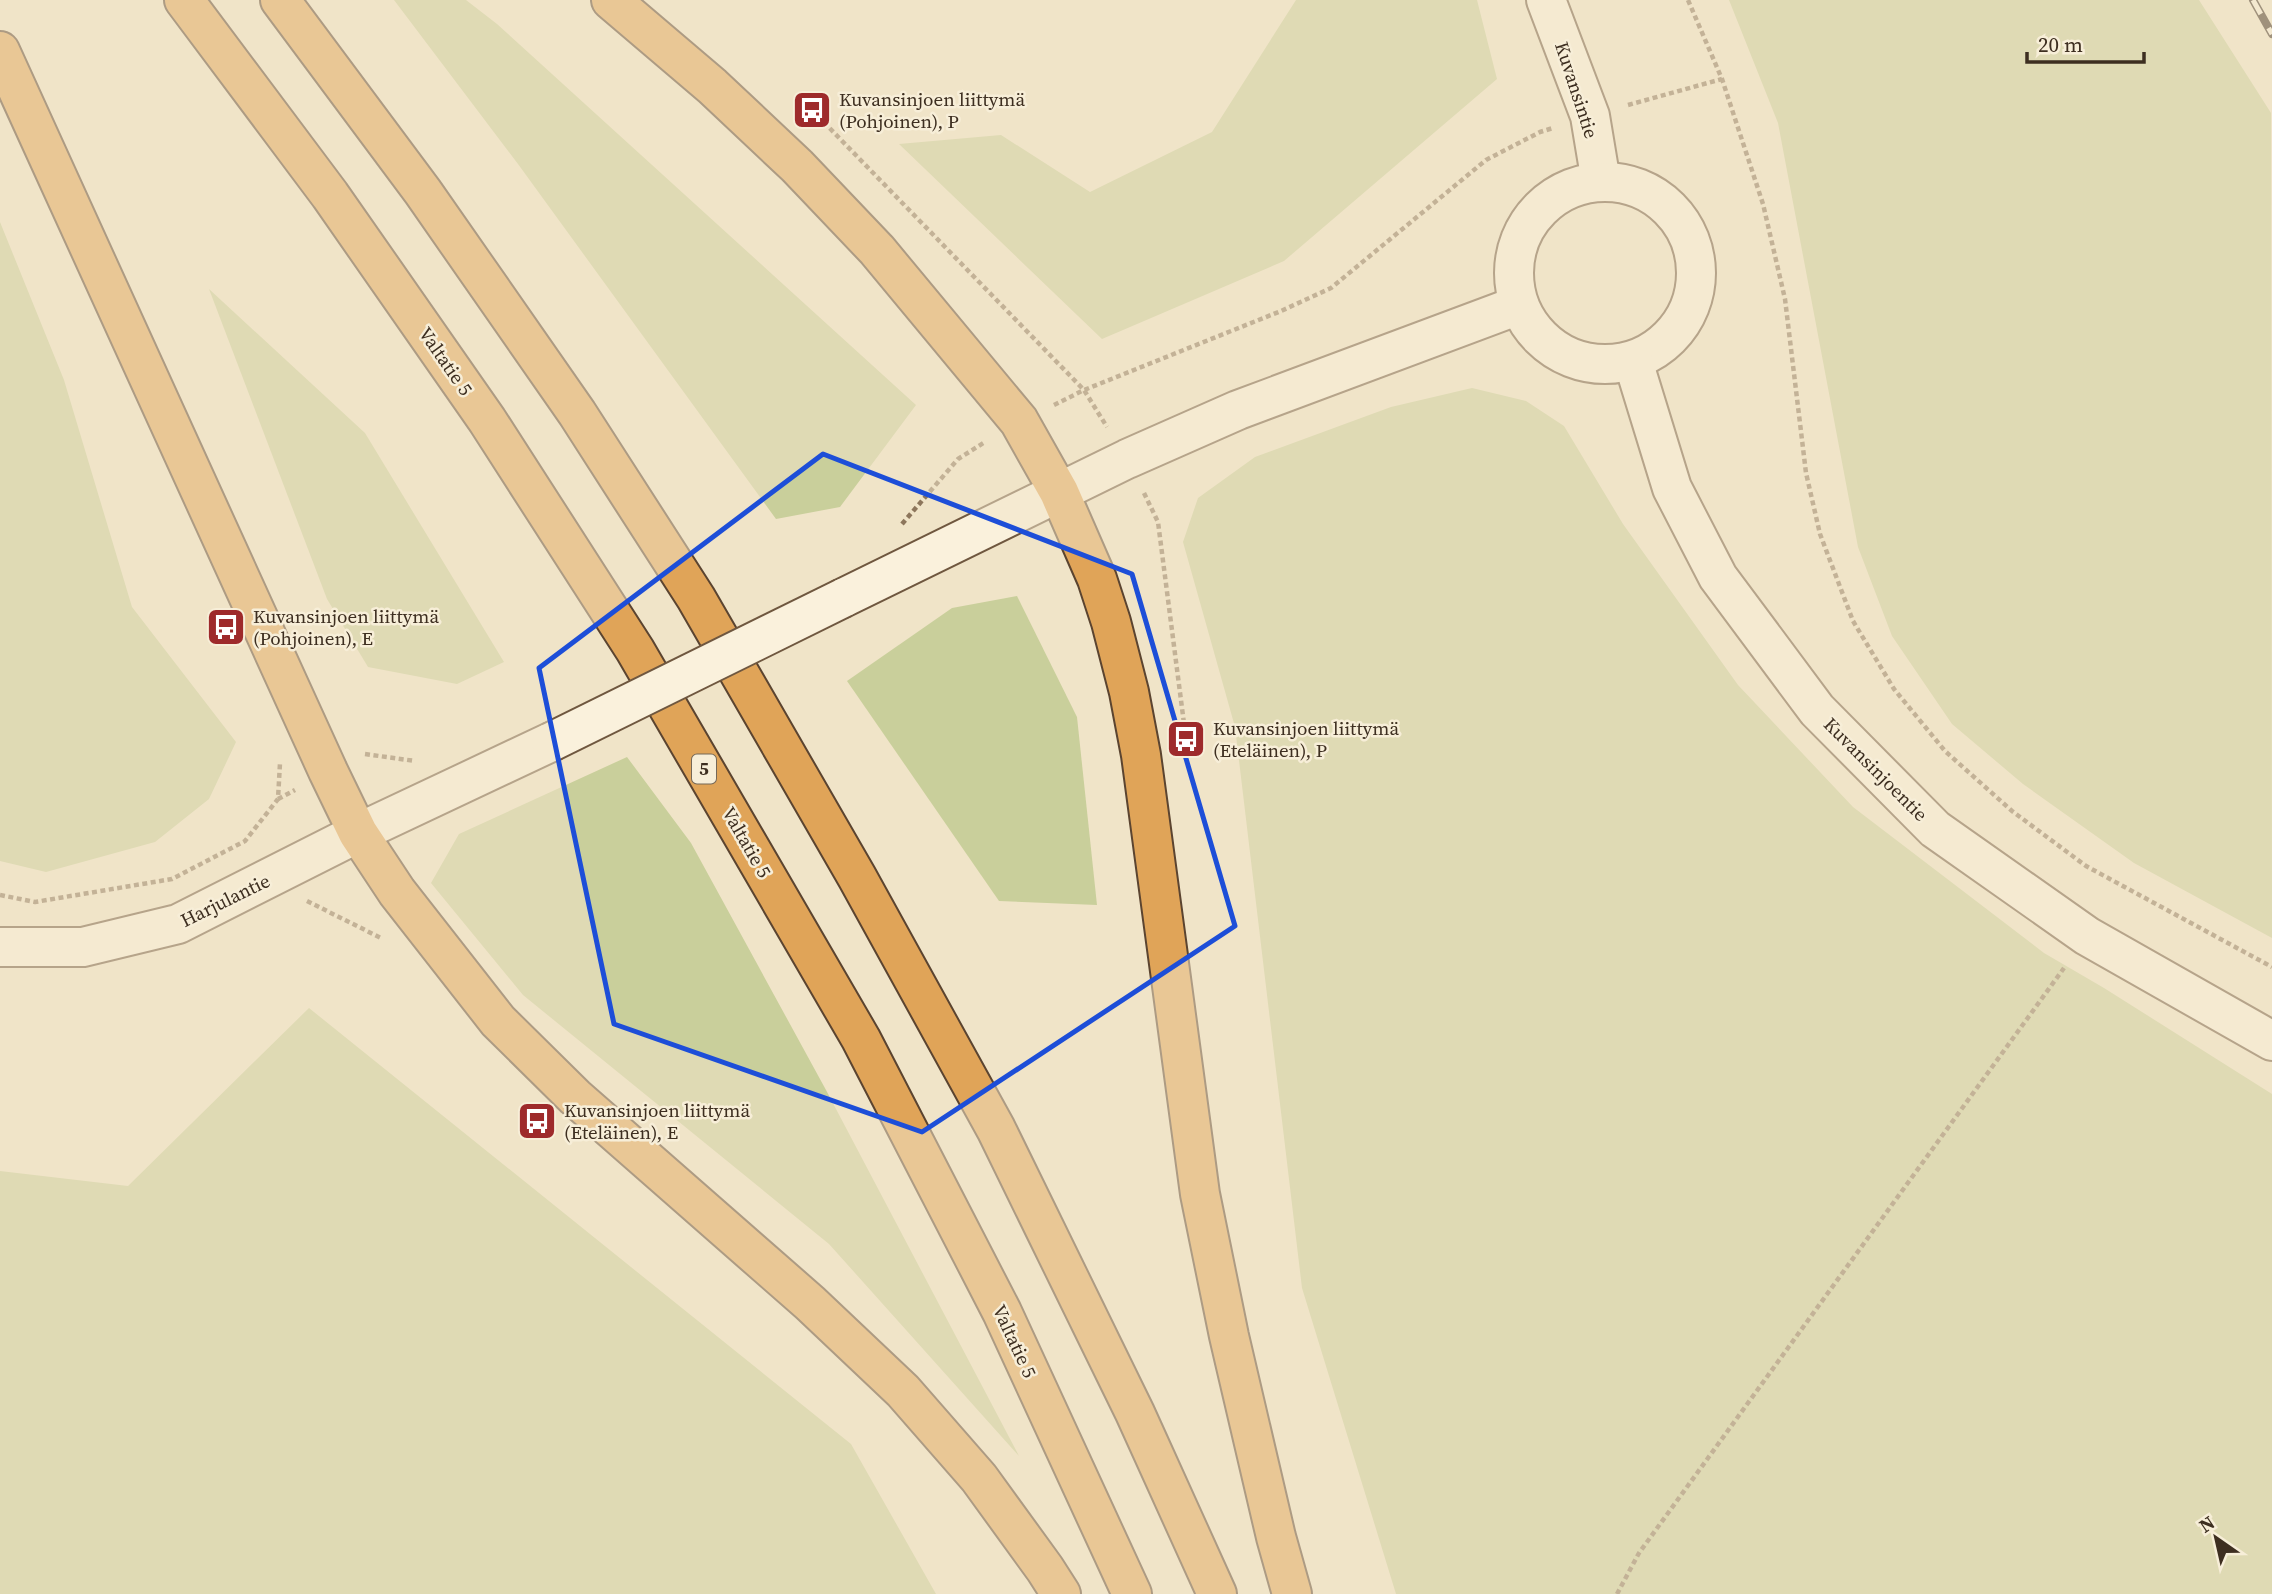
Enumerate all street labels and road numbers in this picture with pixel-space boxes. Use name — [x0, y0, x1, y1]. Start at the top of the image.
street label: Kuvansintie — [1549, 38, 1605, 142]
street label: Valtatie 5 — [413, 322, 479, 400]
street label: Kuvansinjoentie — [1818, 711, 1934, 827]
road number: 5 — [692, 754, 716, 784]
street label: Valtatie 5 — [716, 802, 778, 882]
street label: Harjulantie — [176, 867, 274, 933]
street label: Valtatie 5 — [987, 1300, 1043, 1382]

